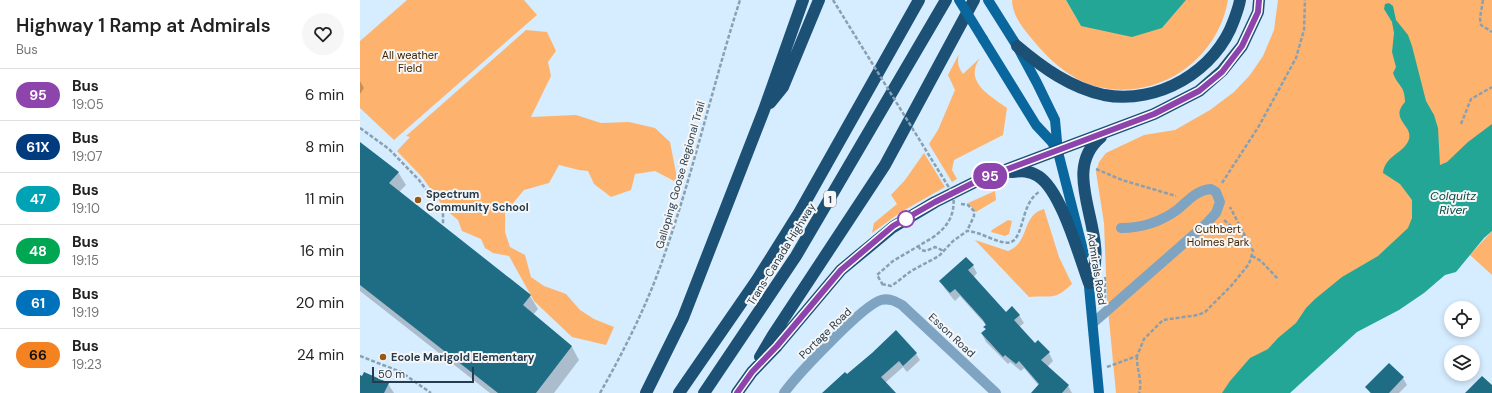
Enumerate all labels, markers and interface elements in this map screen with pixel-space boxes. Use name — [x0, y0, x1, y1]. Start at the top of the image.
text: Highway 1 Ramp at Admirals — [16, 13, 271, 38]
button: heart — [302, 13, 344, 55]
text: Bus — [16, 41, 38, 58]
park label: All weather Field — [382, 48, 438, 75]
text: Bus — [72, 76, 99, 96]
text: 6 min — [305, 85, 344, 105]
text: 95 — [29, 86, 47, 104]
text: 19:05 — [72, 96, 104, 113]
street label: Galloping Goose Regional Trail — [652, 100, 708, 250]
text: Bus — [72, 128, 99, 148]
text: 8 min — [305, 137, 344, 157]
text: 61X — [26, 138, 50, 156]
text: 19:07 — [72, 148, 103, 165]
line badge: 95 — [972, 163, 1008, 189]
text: 95 — [981, 167, 999, 185]
text: Bus — [72, 180, 99, 200]
place label: Spectrum Community School — [426, 187, 529, 214]
water label: Colquitz River — [1430, 188, 1476, 218]
text: 11 min — [305, 189, 344, 209]
text: 47 — [30, 190, 46, 208]
road number: 1 — [824, 191, 836, 207]
marker: Spectrum Community School — [413, 195, 423, 205]
text: 19:10 — [72, 200, 100, 217]
street label: Trans-Canada Highway — [744, 200, 818, 308]
unlabelled marker — [897, 210, 915, 228]
park label: Cuthbert Holmes Park — [1187, 222, 1250, 249]
text: Bus — [72, 232, 99, 252]
street label: Admirals Road — [1084, 232, 1110, 306]
text: 16 min — [300, 241, 344, 261]
text: 48 — [29, 242, 47, 260]
text: 19:15 — [72, 252, 99, 269]
text: Bus — [72, 284, 99, 304]
text: 20 min — [296, 293, 344, 313]
text: 61 — [31, 294, 45, 312]
map controls — [1444, 301, 1480, 381]
button: locate — [1444, 301, 1480, 337]
text: 19:19 — [72, 304, 99, 321]
street label: Portage Road — [796, 304, 854, 362]
street label: Esson Road — [926, 310, 978, 360]
text: Bus — [72, 336, 99, 356]
text: 24 min — [297, 345, 344, 365]
button: layers — [1444, 345, 1480, 381]
text: 66 — [29, 346, 47, 364]
place label: Ecole Marigold Elementary — [391, 350, 535, 364]
marker: Ecole Marigold Elementary — [378, 352, 388, 362]
text: 19:23 — [72, 356, 102, 373]
scale bar — [372, 365, 474, 384]
text: 50 m — [378, 367, 405, 381]

